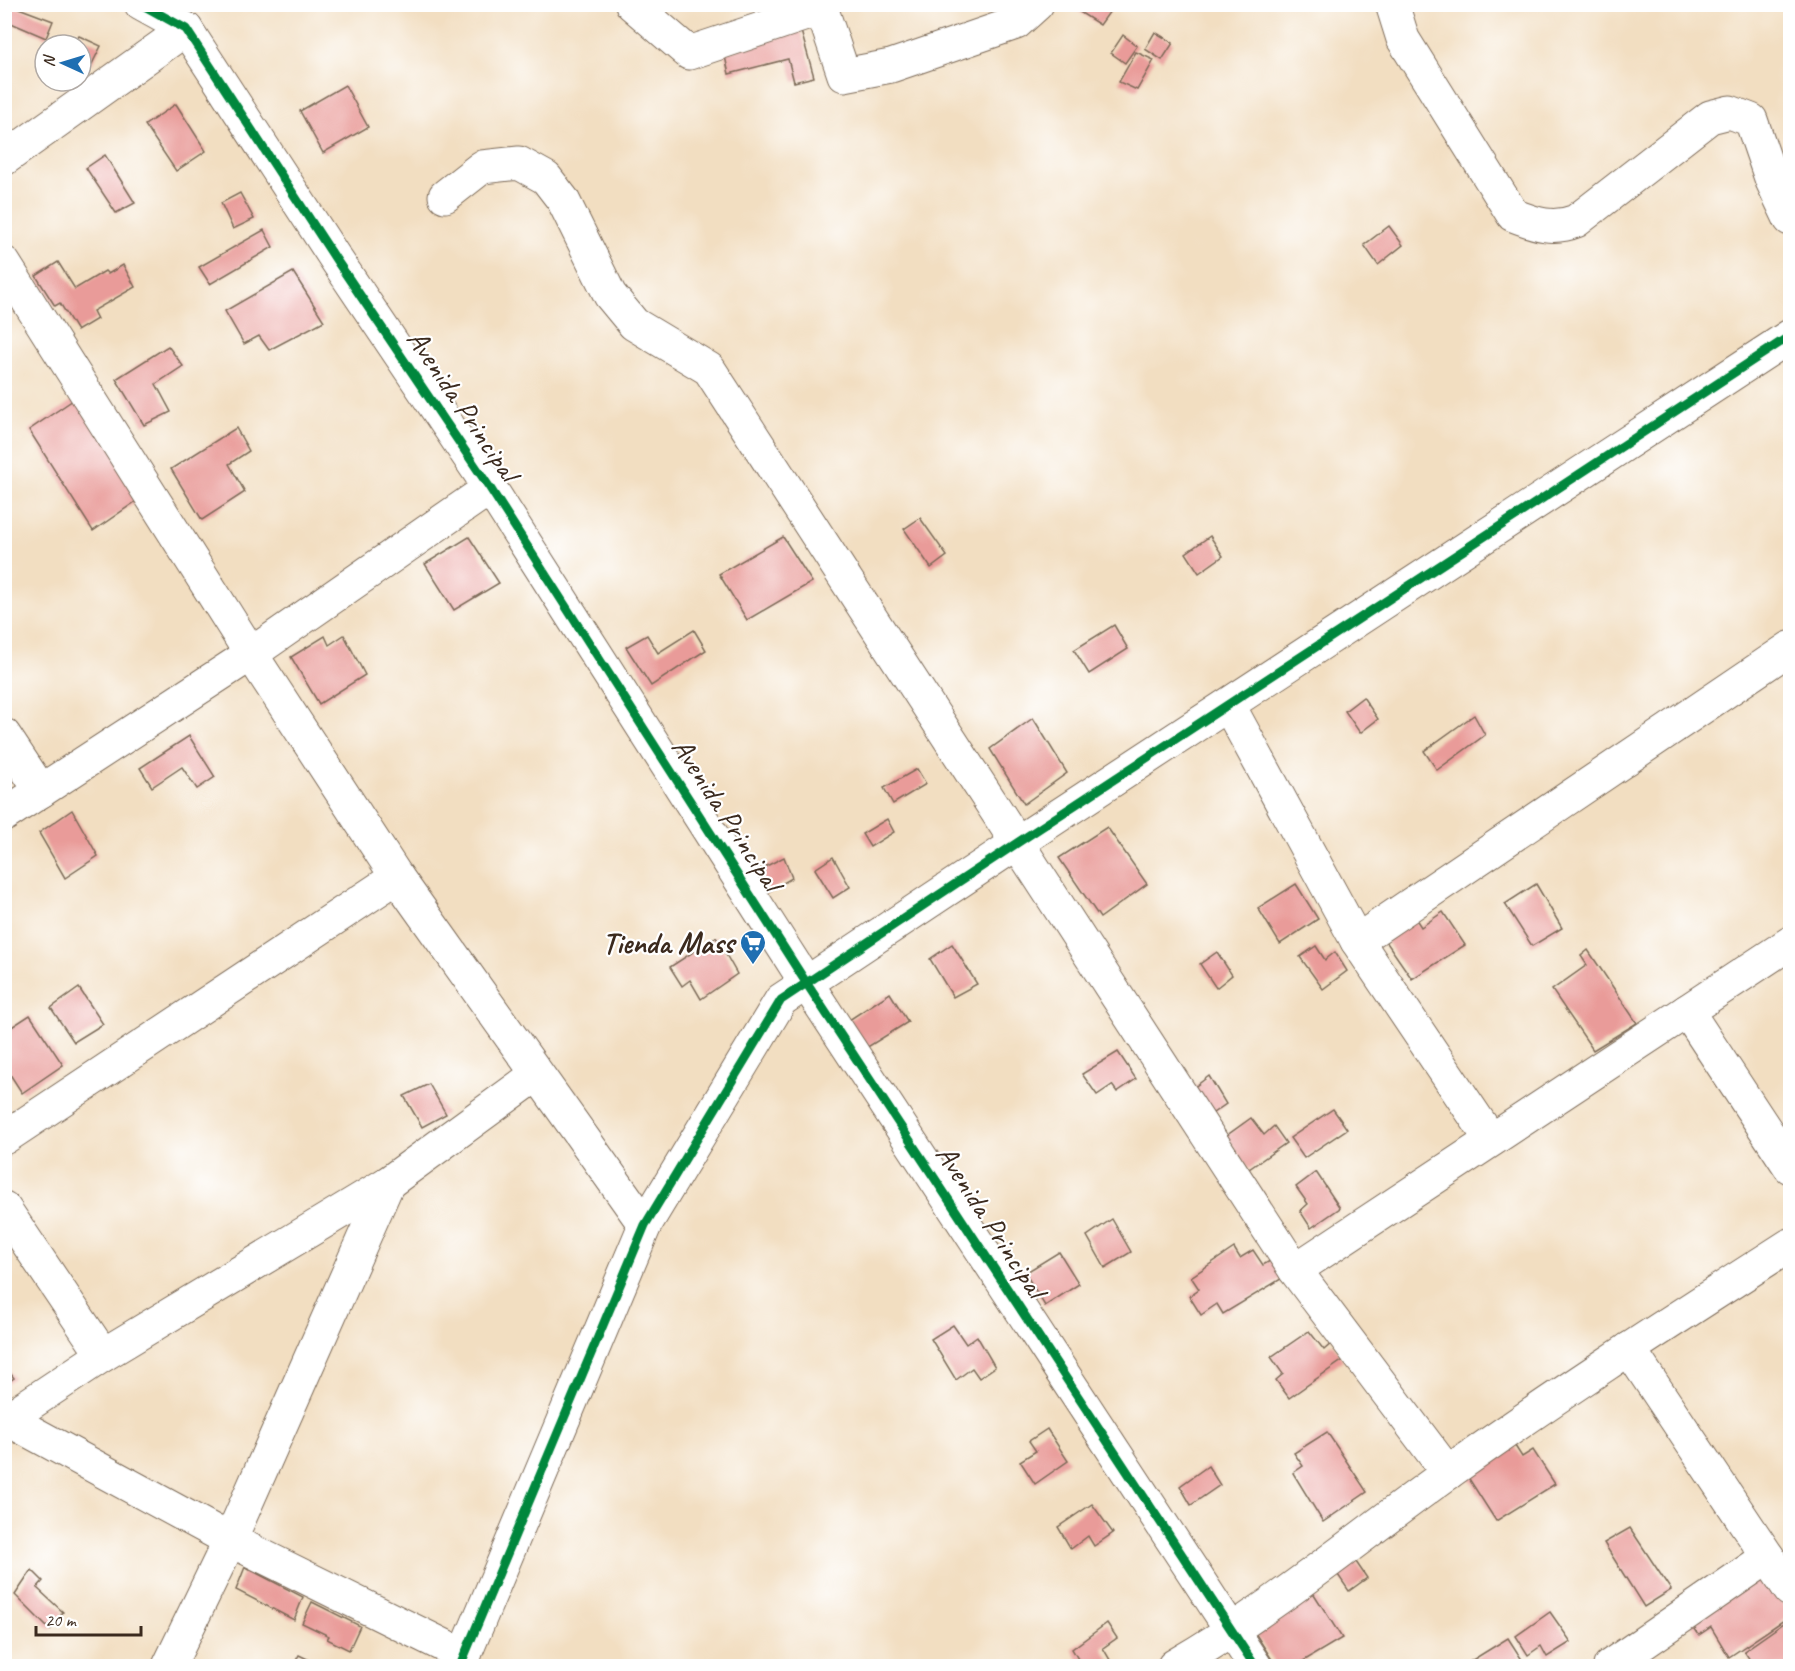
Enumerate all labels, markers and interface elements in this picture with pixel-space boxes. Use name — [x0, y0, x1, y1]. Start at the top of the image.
north arrow — [33, 33, 93, 93]
text: N — [39, 53, 60, 68]
street label: Avenida Principal — [398, 322, 530, 492]
street label: Avenida Principal — [664, 730, 793, 902]
place label: Tienda Mass — [602, 924, 737, 962]
supermarket icon: Tienda Mass — [738, 928, 768, 966]
street label: Avenida Principal — [928, 1137, 1057, 1309]
scale bar — [36, 1599, 141, 1637]
text: 20 m — [45, 1609, 78, 1631]

